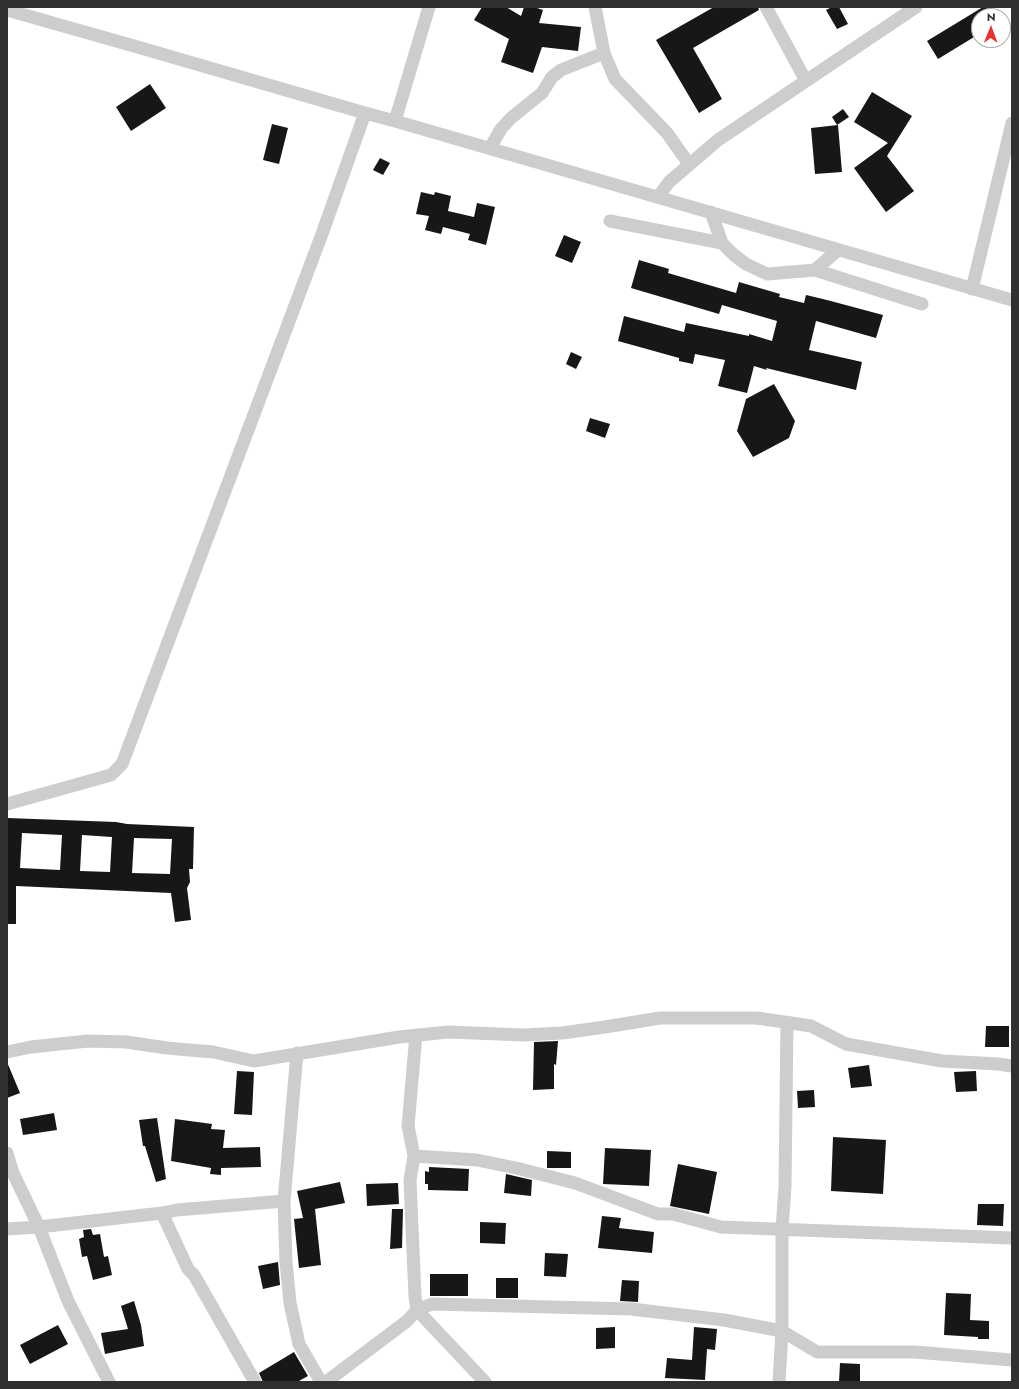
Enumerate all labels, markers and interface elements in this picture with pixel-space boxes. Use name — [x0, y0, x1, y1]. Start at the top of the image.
north arrow — [971, 8, 1011, 48]
text: N — [987, 9, 996, 25]

